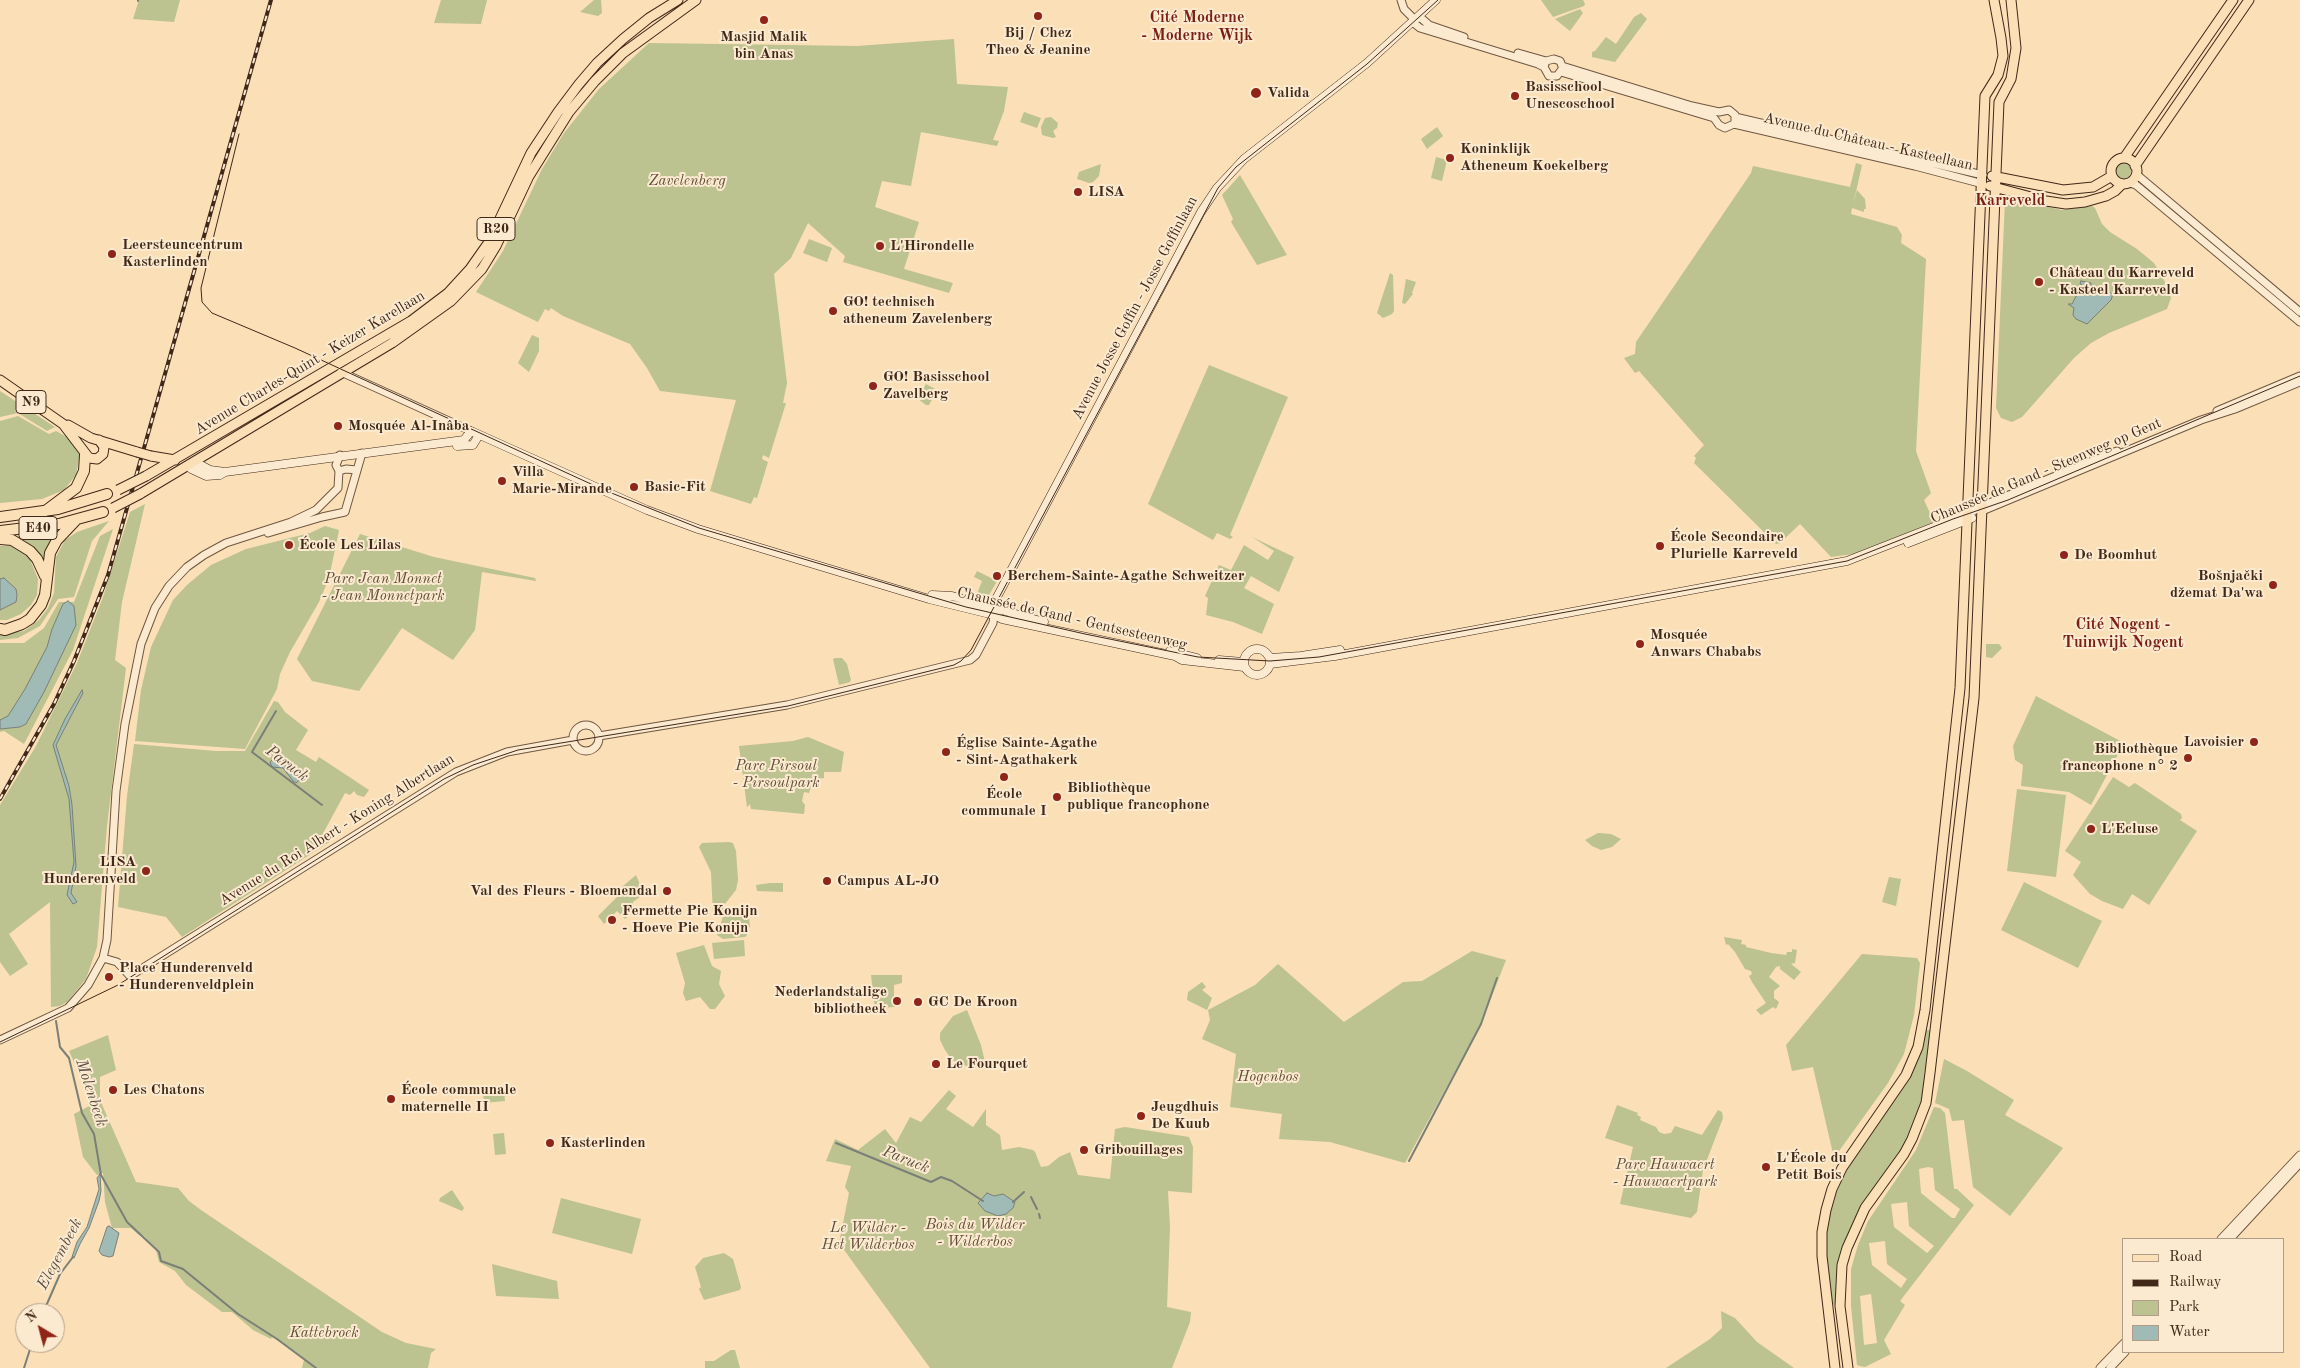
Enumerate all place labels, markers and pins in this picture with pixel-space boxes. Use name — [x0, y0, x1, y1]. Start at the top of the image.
marker: Bij / Chez Theo & Jeanine — [1032, 10, 1044, 22]
marker: Masjid Malik bin Anas — [758, 14, 770, 26]
place label: Bij / Chez Theo & Jeanine — [986, 24, 1090, 59]
place label: Masjid Malik bin Anas — [720, 28, 808, 63]
place label: Basisschool Unescoschool — [1525, 78, 1615, 113]
place label: Valida — [1267, 84, 1310, 102]
marker: Valida — [1249, 86, 1263, 100]
marker: Basisschool Unescoschool — [1509, 90, 1521, 102]
place label: Koninklijk Atheneum Koekelberg — [1460, 140, 1608, 175]
marker: Koninklijk Atheneum Koekelberg — [1444, 152, 1456, 164]
place label: LISA — [1088, 183, 1124, 201]
marker: LISA — [1072, 186, 1084, 198]
place label: Leersteuncentrum Kasterlinden — [122, 236, 243, 271]
place label: L'Hirondelle — [890, 237, 974, 255]
marker: L'Hirondelle — [874, 240, 886, 252]
marker: Leersteuncentrum Kasterlinden — [106, 248, 118, 260]
place label: Château du Karreveld - Kasteel Karreveld — [2049, 264, 2194, 299]
marker: Château du Karreveld - Kasteel Karreveld — [2033, 276, 2045, 288]
place label: GO! technisch atheneum Zavelenberg — [843, 293, 992, 328]
marker: GO! technisch atheneum Zavelenberg — [827, 305, 839, 317]
place label: GO! Basisschool Zavelberg — [883, 368, 990, 403]
marker: GO! Basisschool Zavelberg — [867, 380, 879, 392]
place label: Mosquée Al-Inâba — [348, 417, 469, 435]
marker: Mosquée Al-Inâba — [332, 420, 344, 432]
place label: Villa Marie-Mirande — [512, 463, 612, 498]
marker: Villa Marie-Mirande — [496, 475, 508, 487]
place label: Basic-Fit — [644, 478, 706, 496]
marker: Basic-Fit — [628, 481, 640, 493]
place label: École Secondaire Plurielle Karreveld — [1670, 528, 1798, 563]
place label: École Les Lilas — [299, 536, 401, 554]
marker: École Les Lilas — [283, 539, 295, 551]
marker: École Secondaire Plurielle Karreveld — [1654, 540, 1666, 552]
place label: De Boomhut — [2074, 546, 2157, 564]
marker: De Boomhut — [2058, 549, 2070, 561]
place label: Berchem-Sainte-Agathe Schweitzer — [1007, 567, 1244, 585]
place label: Bošnjački džemat Da'wa — [2170, 567, 2263, 602]
marker: Berchem-Sainte-Agathe Schweitzer — [991, 570, 1003, 582]
marker: Bošnjački džemat Da'wa — [2267, 579, 2279, 591]
place label: Mosquée Anwars Chababs — [1650, 626, 1761, 661]
marker: Mosquée Anwars Chababs — [1634, 638, 1646, 650]
place label: Lavoisier — [2183, 733, 2244, 751]
place label: Église Sainte-Agathe - Sint-Agathakerk — [956, 734, 1097, 769]
marker: Lavoisier — [2248, 736, 2260, 748]
place label: Bibliothèque francophone n° 2 — [2062, 740, 2178, 775]
marker: Église Sainte-Agathe - Sint-Agathakerk — [940, 746, 952, 758]
marker: Bibliothèque francophone n° 2 — [2182, 752, 2194, 764]
marker: École communale I — [998, 771, 1010, 783]
place label: Bibliothèque publique francophone — [1067, 779, 1210, 814]
place label: École communale I — [961, 785, 1047, 820]
marker: Bibliothèque publique francophone — [1051, 791, 1063, 803]
place label: L'Ecluse — [2101, 820, 2158, 838]
marker: L'Ecluse — [2085, 823, 2097, 835]
place label: LISA Hunderenveld — [43, 853, 136, 888]
marker: LISA Hunderenveld — [140, 865, 152, 877]
place label: Campus AL-JO — [837, 872, 939, 890]
marker: Campus AL-JO — [821, 875, 833, 887]
place label: Val des Fleurs - Bloemendal — [470, 882, 657, 900]
marker: Val des Fleurs - Bloemendal — [661, 885, 673, 897]
place label: Fermette Pie Konijn - Hoeve Pie Konijn — [622, 902, 758, 937]
marker: Fermette Pie Konijn - Hoeve Pie Konijn — [606, 914, 618, 926]
place label: Place Hunderenveld - Hunderenveldplein — [119, 959, 254, 994]
marker: Place Hunderenveld - Hunderenveldplein — [103, 971, 115, 983]
place label: Nederlandstalige bibliotheek — [774, 983, 887, 1018]
place label: GC De Kroon — [928, 993, 1017, 1011]
marker: Nederlandstalige bibliotheek — [891, 995, 903, 1007]
marker: GC De Kroon — [912, 996, 924, 1008]
place label: Le Fourquet — [946, 1055, 1028, 1073]
marker: Le Fourquet — [930, 1058, 942, 1070]
place label: Les Chatons — [123, 1081, 205, 1099]
place label: École communale maternelle II — [401, 1081, 516, 1116]
marker: Les Chatons — [107, 1084, 119, 1096]
marker: École communale maternelle II — [385, 1093, 397, 1105]
place label: Jeugdhuis De Kuub — [1151, 1098, 1218, 1133]
marker: Jeugdhuis De Kuub — [1135, 1110, 1147, 1122]
place label: Kasterlinden — [560, 1134, 646, 1152]
marker: Kasterlinden — [544, 1137, 556, 1149]
place label: Gribouillages — [1094, 1141, 1183, 1159]
marker: Gribouillages — [1078, 1144, 1090, 1156]
place label: L'École du Petit Bois — [1776, 1149, 1847, 1184]
marker: L'École du Petit Bois — [1760, 1161, 1772, 1173]

